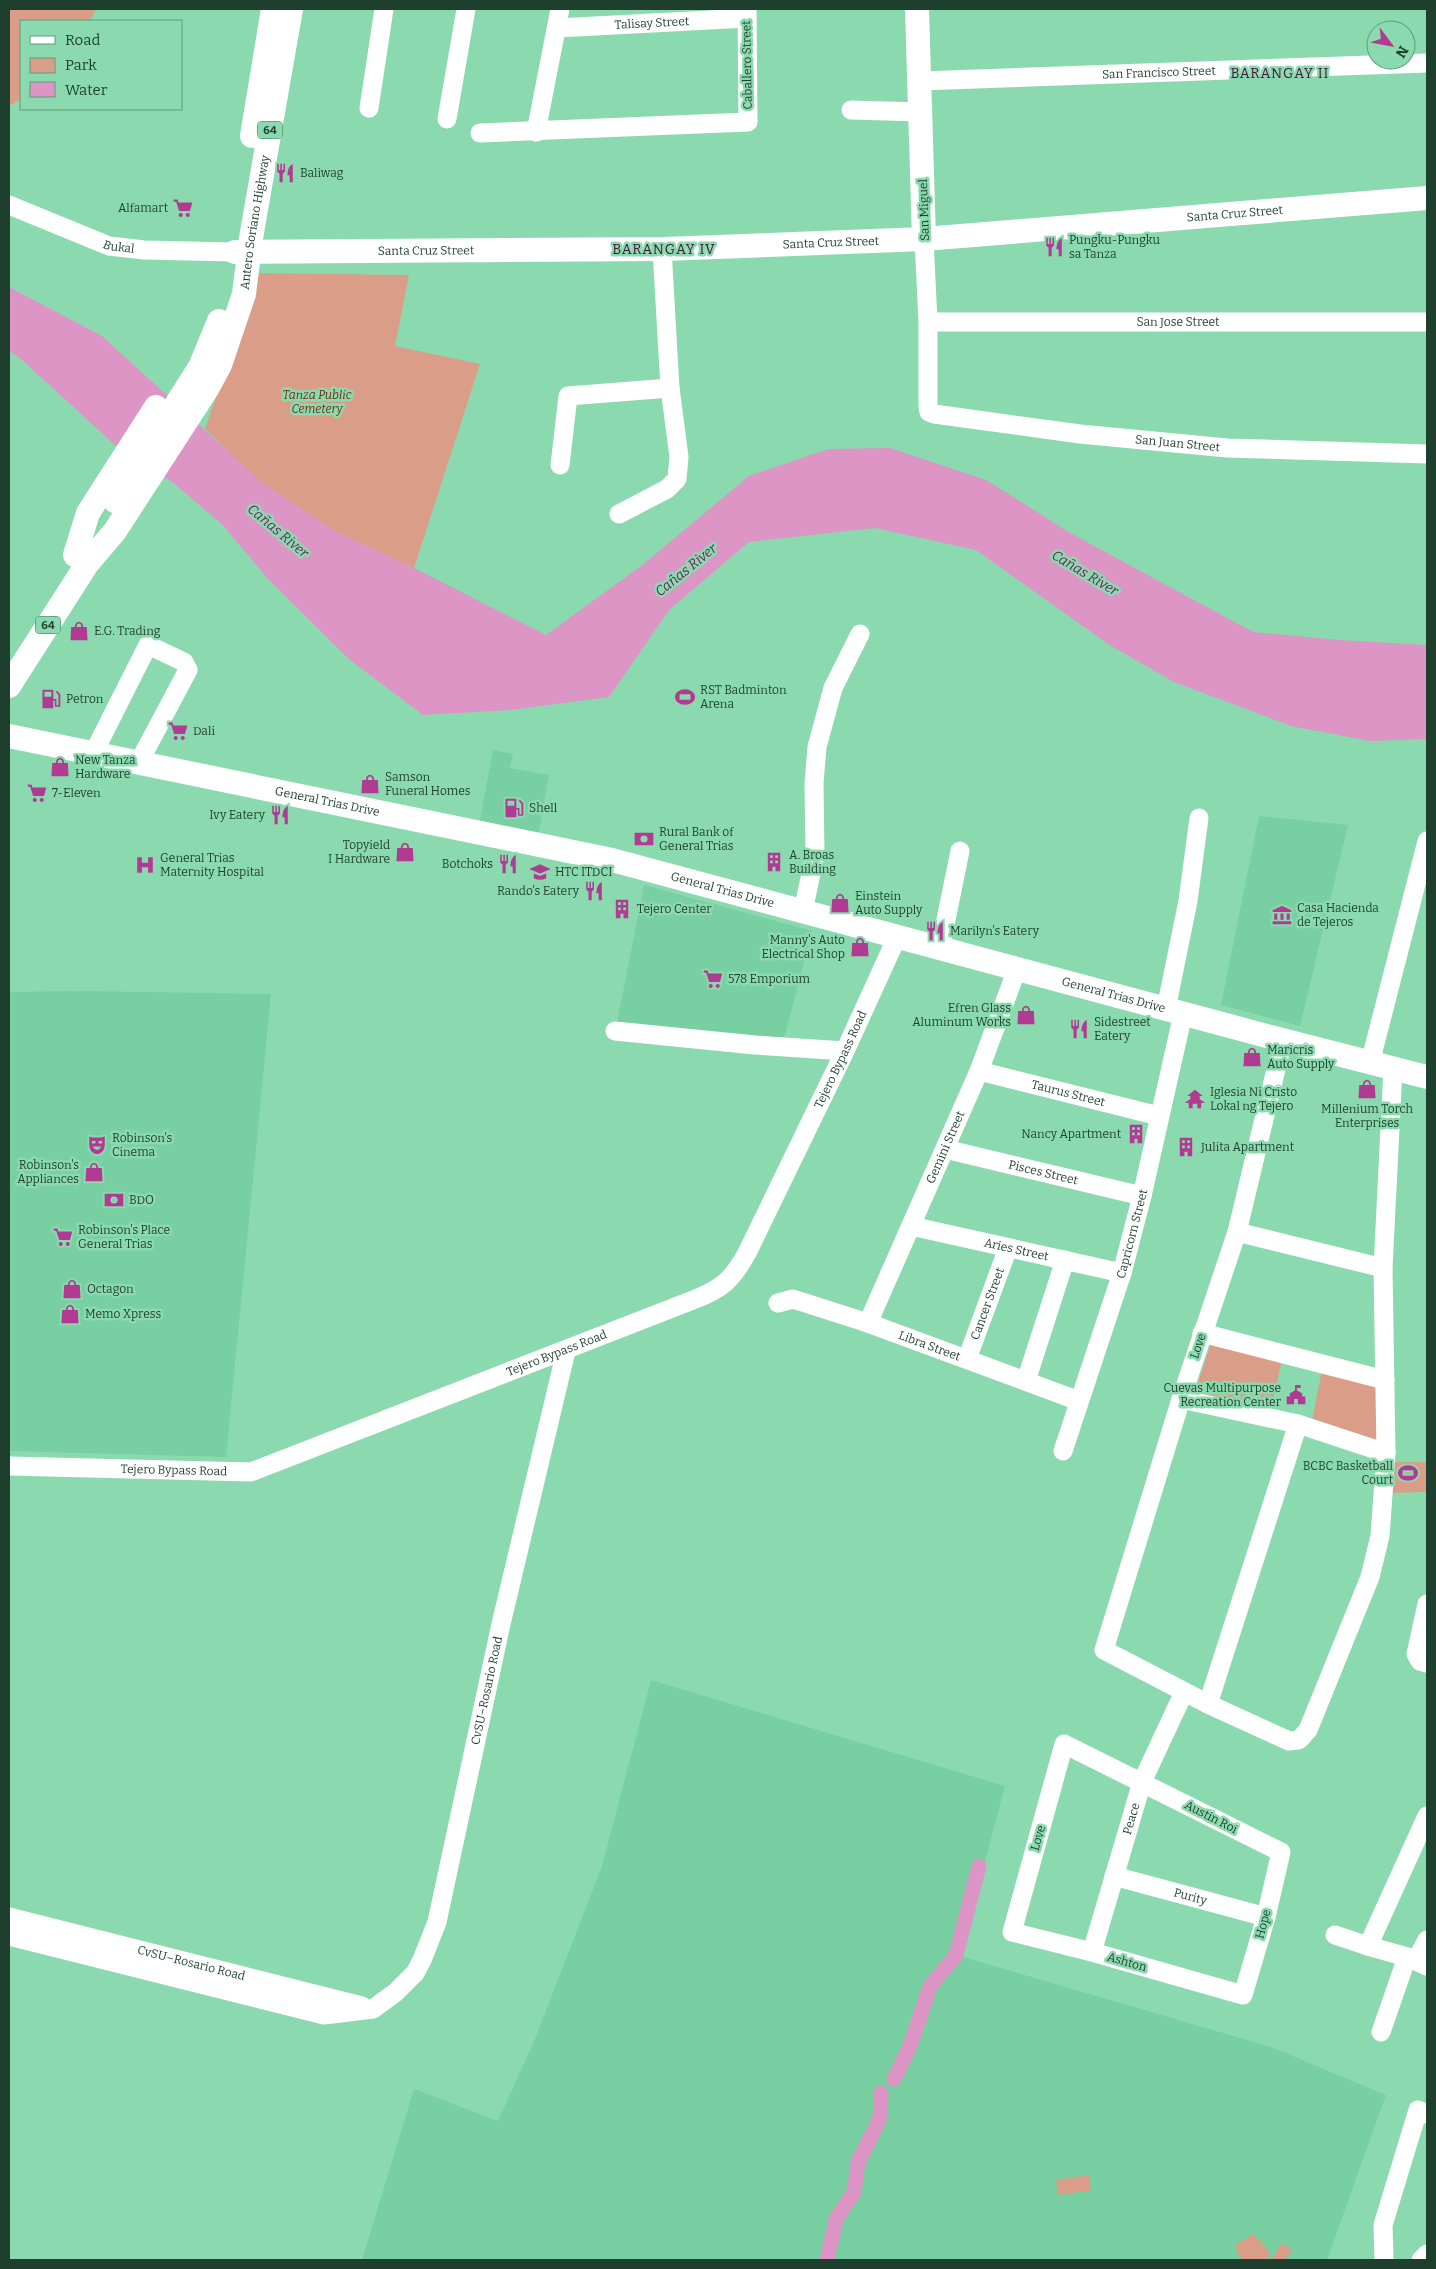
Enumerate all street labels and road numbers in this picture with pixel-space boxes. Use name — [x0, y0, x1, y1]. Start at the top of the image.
street label: Talisay Street — [614, 14, 690, 32]
street label: Caballero Street — [739, 20, 755, 110]
street label: San Francisco Street — [1102, 63, 1217, 82]
road number: 64 — [258, 122, 282, 138]
street label: Antero Soriano Highway — [238, 153, 272, 290]
street label: San Miguel — [916, 178, 932, 241]
street label: Santa Cruz Street — [1186, 203, 1284, 225]
street label: Santa Cruz Street — [782, 234, 880, 251]
street label: Bukal — [101, 237, 136, 256]
street label: Santa Cruz Street — [378, 243, 475, 258]
street label: San Jose Street — [1137, 315, 1220, 329]
street label: San Juan Street — [1134, 432, 1221, 454]
road number: 64 — [36, 616, 60, 634]
street label: General Trias Drive — [274, 784, 381, 819]
street label: General Trias Drive — [669, 869, 776, 910]
street label: General Trias Drive — [1060, 974, 1167, 1015]
street label: Tejero Bypass Road — [811, 1008, 870, 1111]
street label: Taurus Street — [1030, 1077, 1107, 1109]
street label: Gemini Street — [923, 1108, 968, 1186]
street label: Pisces Street — [1007, 1157, 1080, 1188]
street label: Capricorn Street — [1114, 1187, 1150, 1280]
street label: Aries Street — [983, 1236, 1051, 1264]
street label: Cancer Street — [968, 1265, 1007, 1342]
street label: Tejero Bypass Road — [504, 1327, 609, 1379]
street label: Libra Street — [897, 1328, 963, 1364]
street label: Love — [1187, 1332, 1209, 1360]
street label: Tejero Bypass Road — [121, 1462, 227, 1478]
street label: CvSU–Rosario Road — [468, 1635, 505, 1746]
street label: Austin Roi — [1182, 1798, 1240, 1836]
street label: Peace — [1120, 1801, 1143, 1836]
street label: Love — [1028, 1824, 1048, 1852]
street label: Purity — [1172, 1885, 1209, 1908]
street label: Hope — [1252, 1908, 1274, 1940]
street label: CvSU–Rosario Road — [136, 1943, 247, 1983]
street label: Ashton — [1106, 1950, 1149, 1974]

